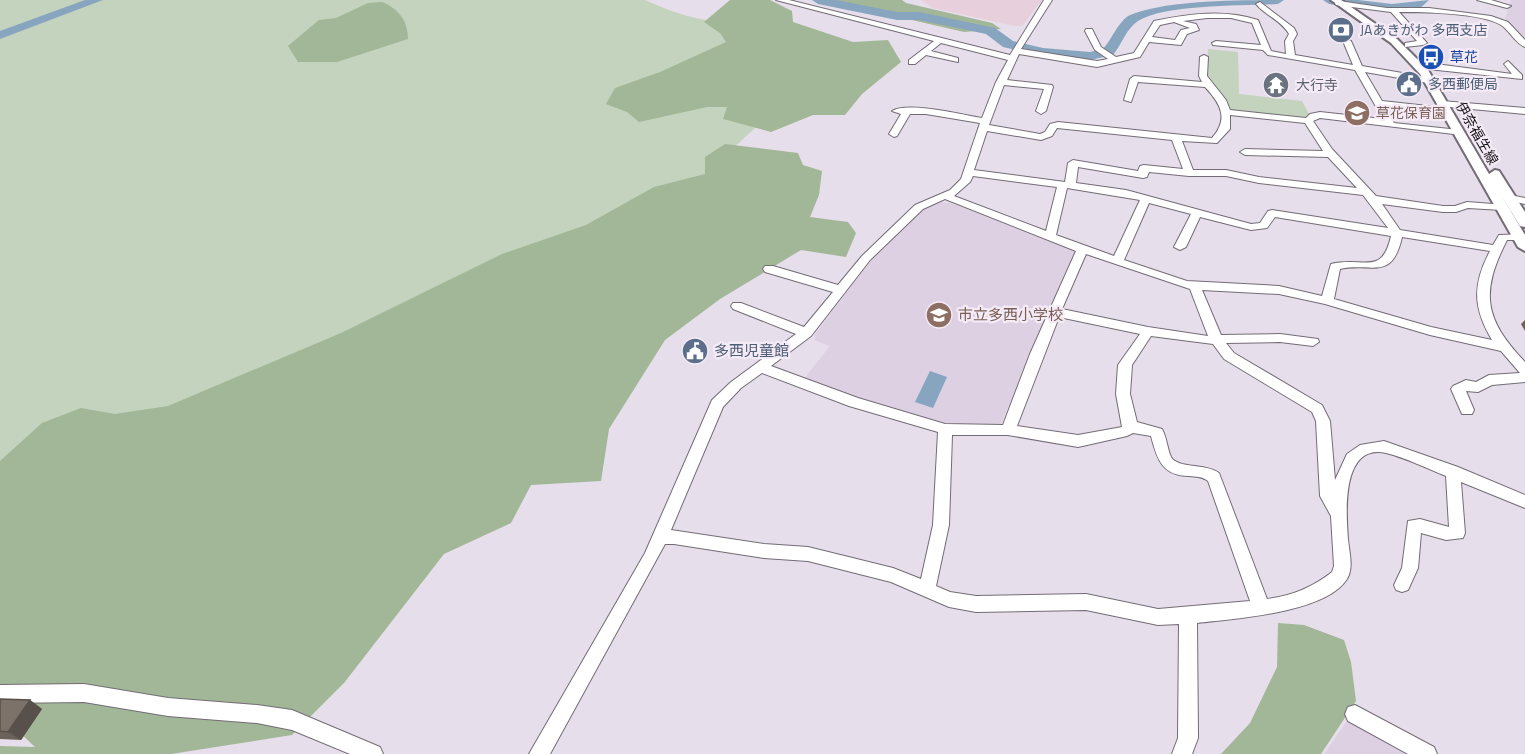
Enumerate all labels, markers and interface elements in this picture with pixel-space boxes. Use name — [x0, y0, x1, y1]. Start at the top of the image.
bank icon: JAあきがわ 多西支店 — [1326, 15, 1356, 45]
place label: JAあきがわ 多西支店 — [1360, 19, 1487, 40]
bus stop icon: 草花 — [1416, 42, 1446, 72]
place label: 草花 — [1450, 46, 1478, 67]
public building icon: 多西郵便局 — [1394, 69, 1424, 99]
temple icon: 大行寺 — [1261, 70, 1291, 100]
place label: 多西郵便局 — [1428, 73, 1498, 94]
place label: 大行寺 — [1296, 74, 1338, 95]
street label: 伊奈福生線 — [1451, 97, 1504, 168]
school or university icon: 草花保育園 — [1342, 98, 1372, 128]
place label: 草花保育園 — [1376, 102, 1446, 123]
school or university icon: 市立多西小学校 — [924, 300, 954, 330]
place label: 市立多西小学校 — [958, 303, 1063, 326]
public building icon: 多西児童館 — [680, 336, 710, 366]
place label: 多西児童館 — [714, 339, 789, 362]

